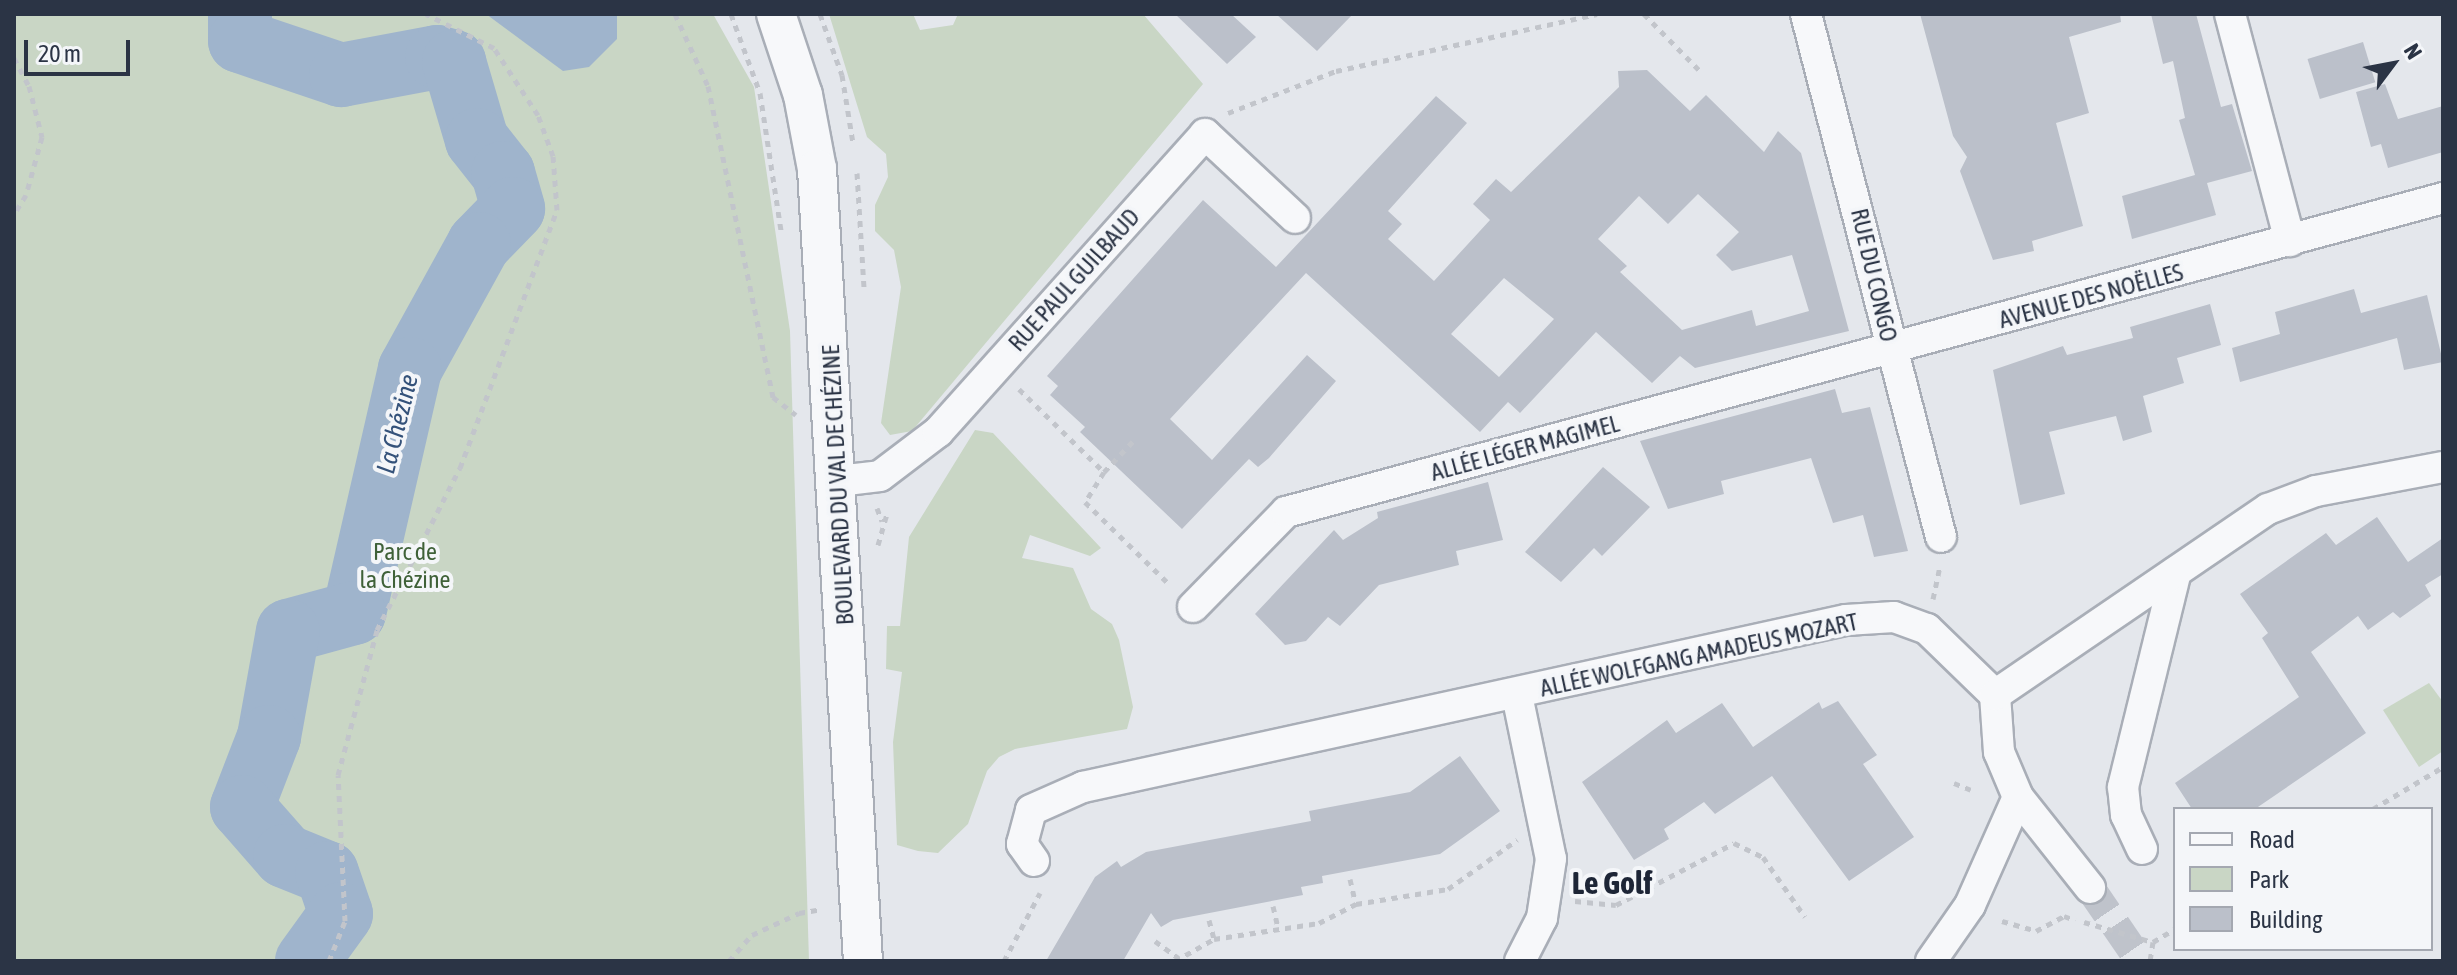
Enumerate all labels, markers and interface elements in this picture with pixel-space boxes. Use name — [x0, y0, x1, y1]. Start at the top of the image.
scale bar — [28, 24, 134, 74]
north arrow — [2353, 24, 2433, 104]
text: N — [2399, 39, 2428, 64]
text: 20 m — [38, 40, 81, 67]
street label: RUE PAUL GUILBAUD — [1002, 203, 1146, 357]
street label: RUE DU CONGO — [1845, 206, 1903, 344]
street label: AVENUE DES NOËLLES — [1996, 258, 2186, 334]
street label: BOULEVARD DU VAL DE CHÉZINE — [816, 344, 860, 626]
water label: La Chézine — [371, 371, 425, 477]
street label: ALLÉE LÉGER MAGIMEL — [1428, 409, 1622, 487]
park label: Parc de la Chézine — [360, 538, 450, 594]
street label: ALLÉE WOLFGANG AMADEUS MOZART — [1537, 607, 1861, 703]
legend — [2173, 807, 2433, 951]
text: Road — [2249, 826, 2295, 853]
district label: Le Golf — [1572, 864, 1652, 902]
text: Park — [2249, 866, 2289, 893]
text: Building — [2249, 906, 2322, 933]

